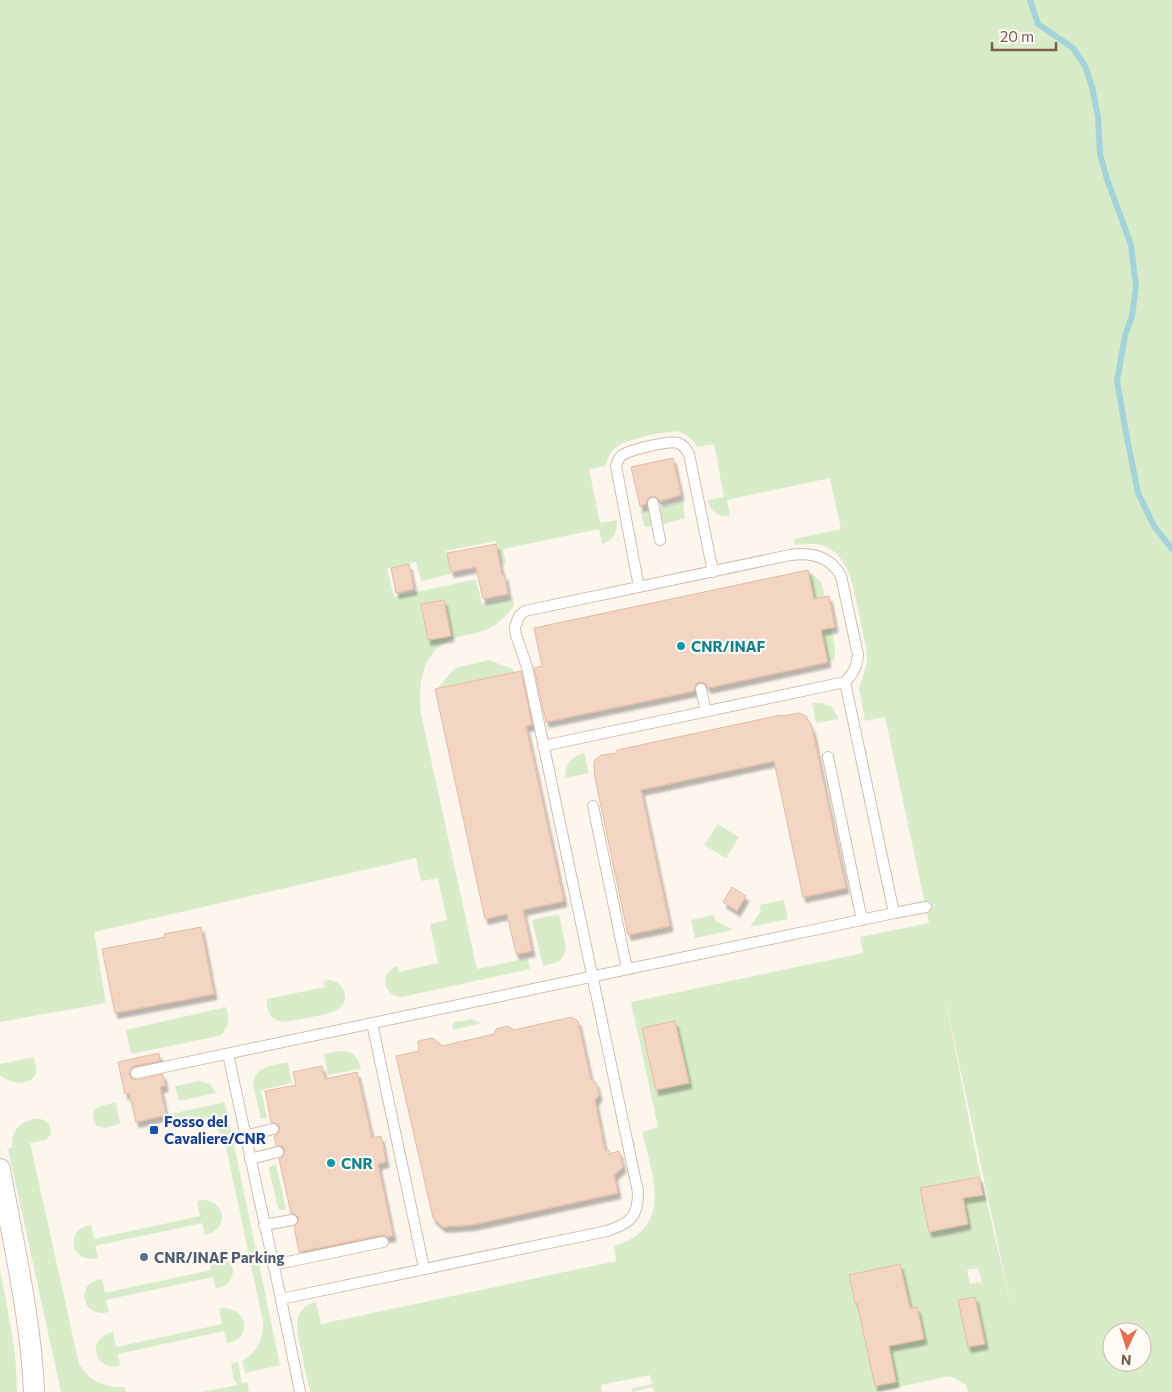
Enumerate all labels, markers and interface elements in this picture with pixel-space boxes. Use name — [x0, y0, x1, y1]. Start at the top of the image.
scale bar — [992, 20, 1056, 52]
text: 20 m — [1000, 27, 1034, 45]
place label: CNR/INAF — [691, 637, 765, 655]
marker: CNR/INAF — [675, 640, 687, 652]
place label: Fosso del Cavaliere/CNR — [164, 1112, 267, 1147]
marker: Fosso del Cavaliere/CNR — [148, 1124, 160, 1136]
place label: CNR — [341, 1154, 374, 1172]
marker: CNR — [325, 1157, 337, 1169]
place label: CNR/INAF Parking — [154, 1248, 284, 1266]
marker: CNR/INAF Parking — [138, 1251, 150, 1263]
north arrow — [1102, 1322, 1152, 1372]
text: N — [1120, 1352, 1132, 1369]

